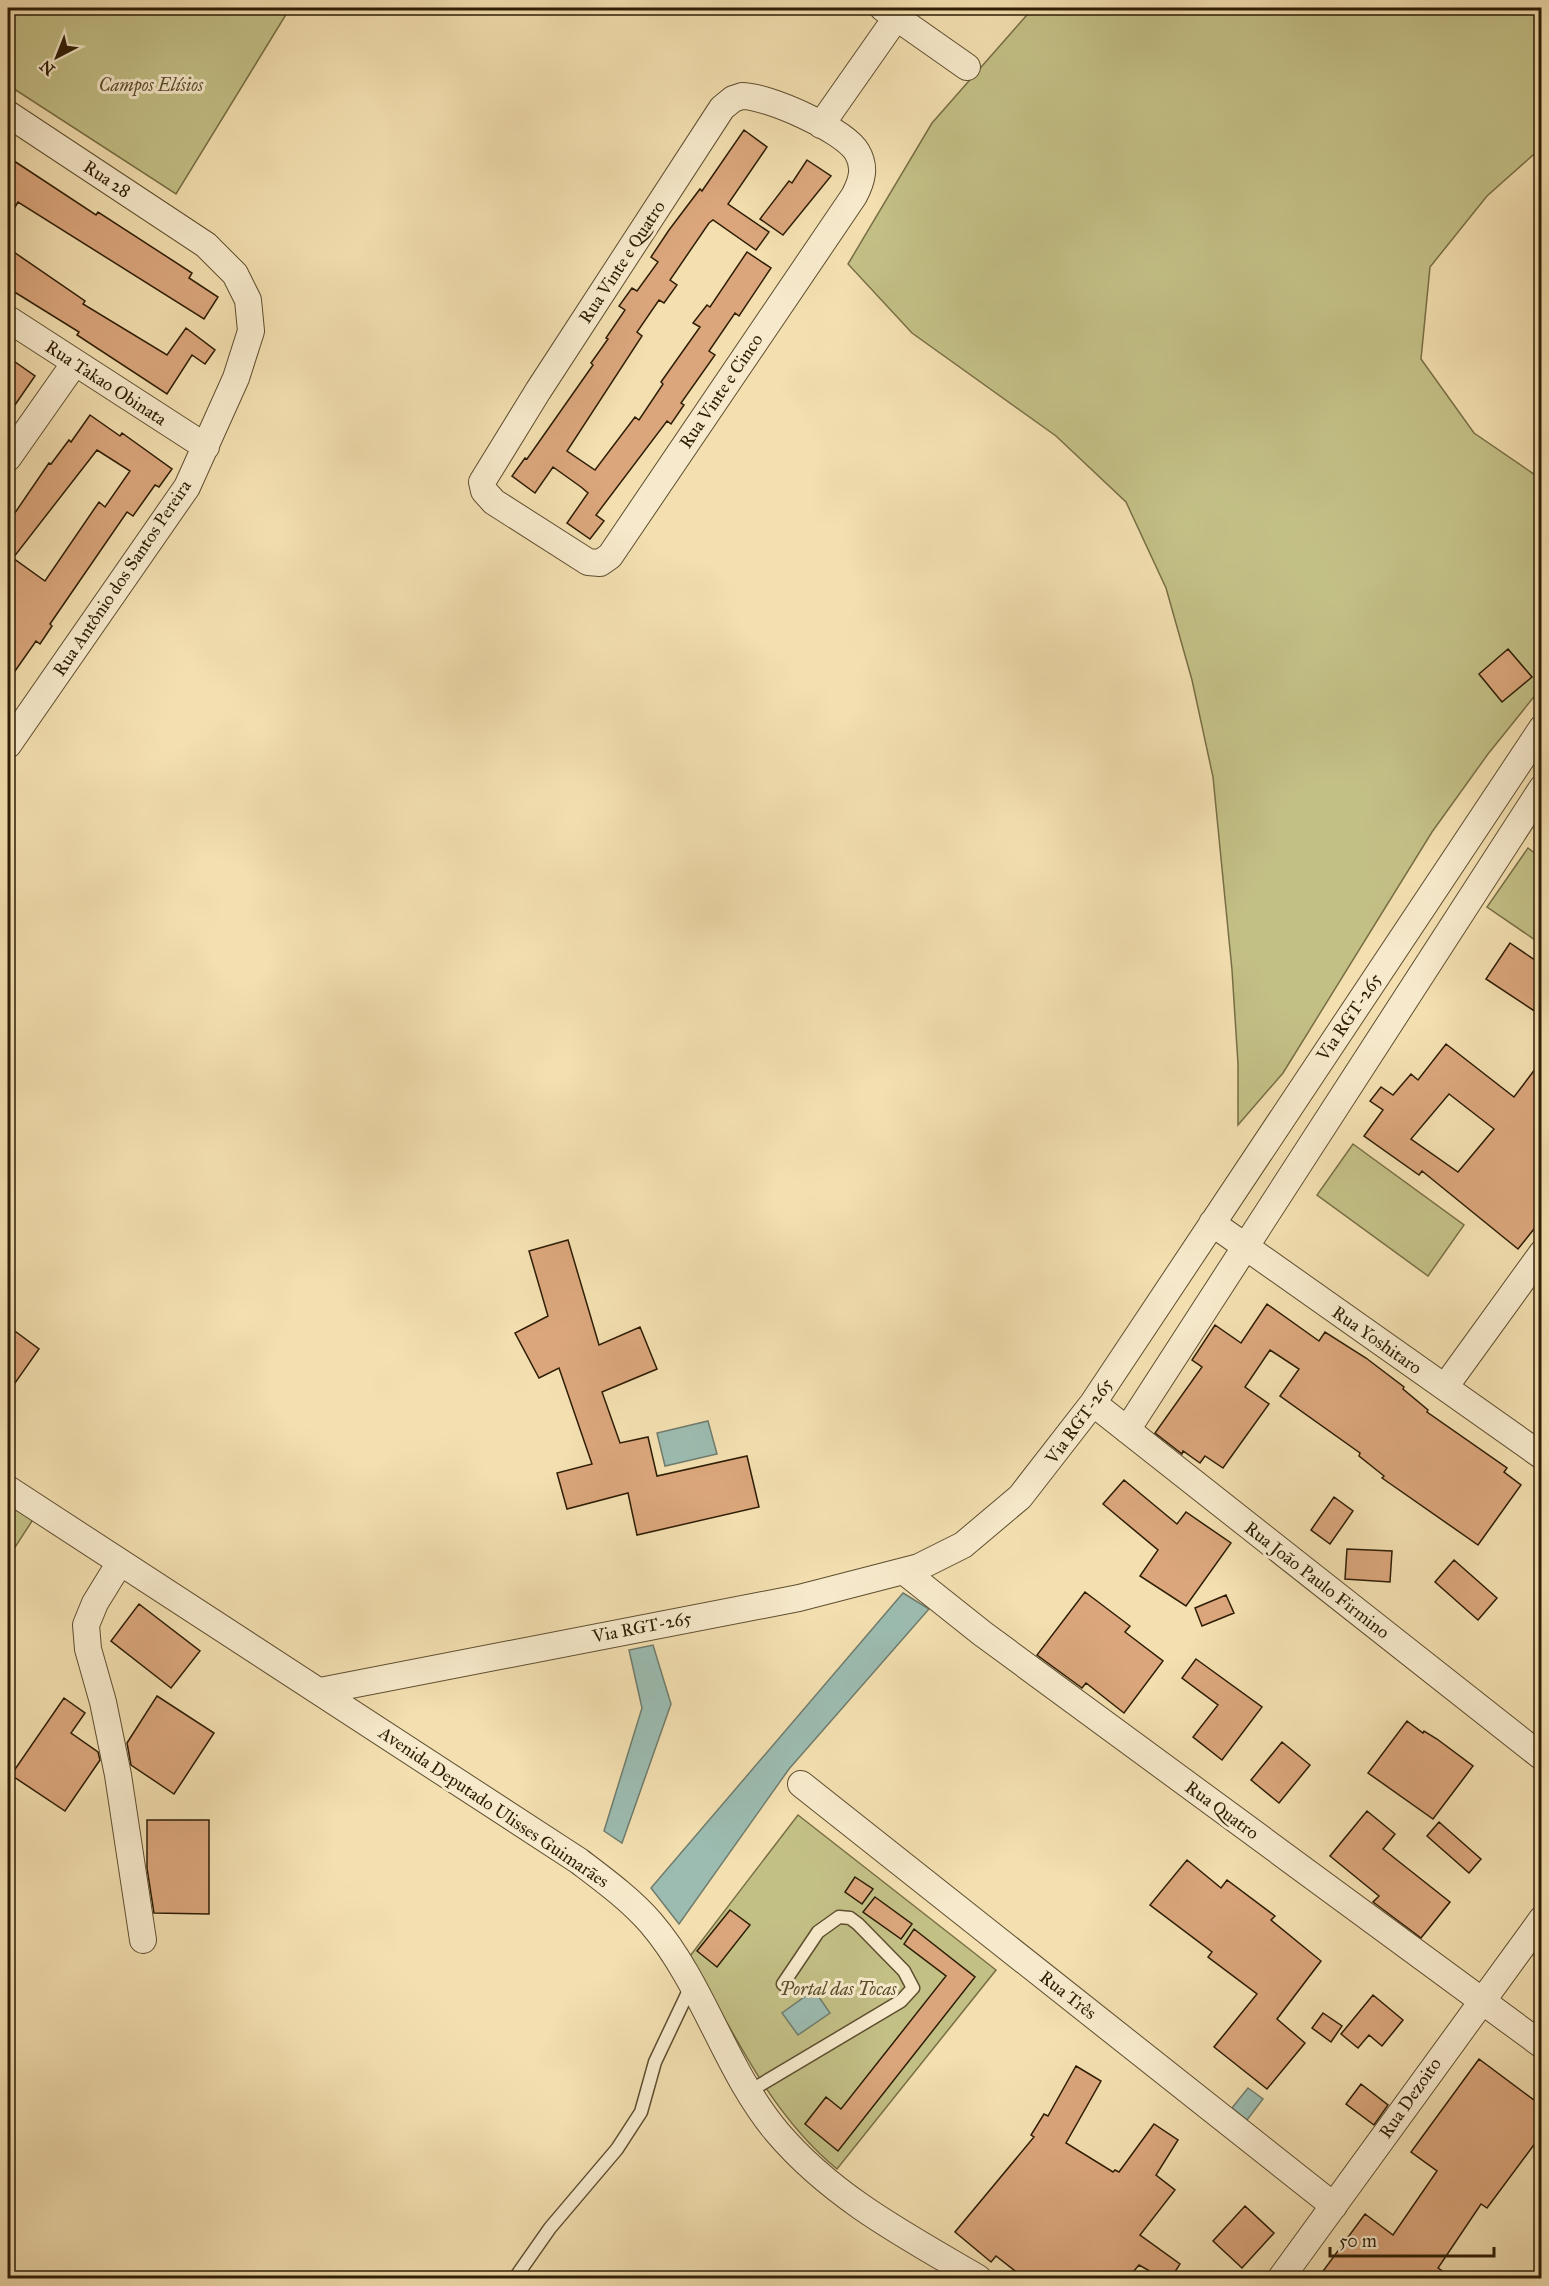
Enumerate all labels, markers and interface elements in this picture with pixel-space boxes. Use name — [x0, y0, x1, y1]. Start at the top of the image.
north arrow — [27, 27, 87, 87]
text: N — [36, 56, 59, 79]
park label: Campos Elísios — [99, 74, 204, 97]
street label: Rua 28 — [79, 156, 135, 202]
street label: Rua Vinte e Quatro — [574, 196, 670, 328]
street label: Rua Vinte e Cinco — [675, 329, 767, 453]
street label: Rua Takao Obinata — [41, 336, 171, 431]
street label: Rua Antônio dos Santos Pereira — [48, 475, 196, 680]
street label: Via RGT-265 — [1311, 969, 1387, 1066]
street label: Rua Yoshitaro — [1328, 1301, 1426, 1379]
street label: Via RGT-265 — [1040, 1373, 1118, 1469]
street label: Rua João Paulo Firmino — [1240, 1517, 1394, 1644]
street label: Via RGT-265 — [590, 1606, 694, 1648]
street label: Avenida Deputado Ulisses Guimarães — [374, 1721, 613, 1892]
street label: Rua Quatro — [1181, 1776, 1263, 1844]
street label: Rua Três — [1035, 1966, 1101, 2024]
park label: Portal das Tocas — [779, 1978, 897, 2000]
street label: Rua Dezoito — [1374, 2053, 1446, 2143]
scale bar — [1330, 2220, 1494, 2258]
text: 50 m — [1339, 2230, 1377, 2252]

